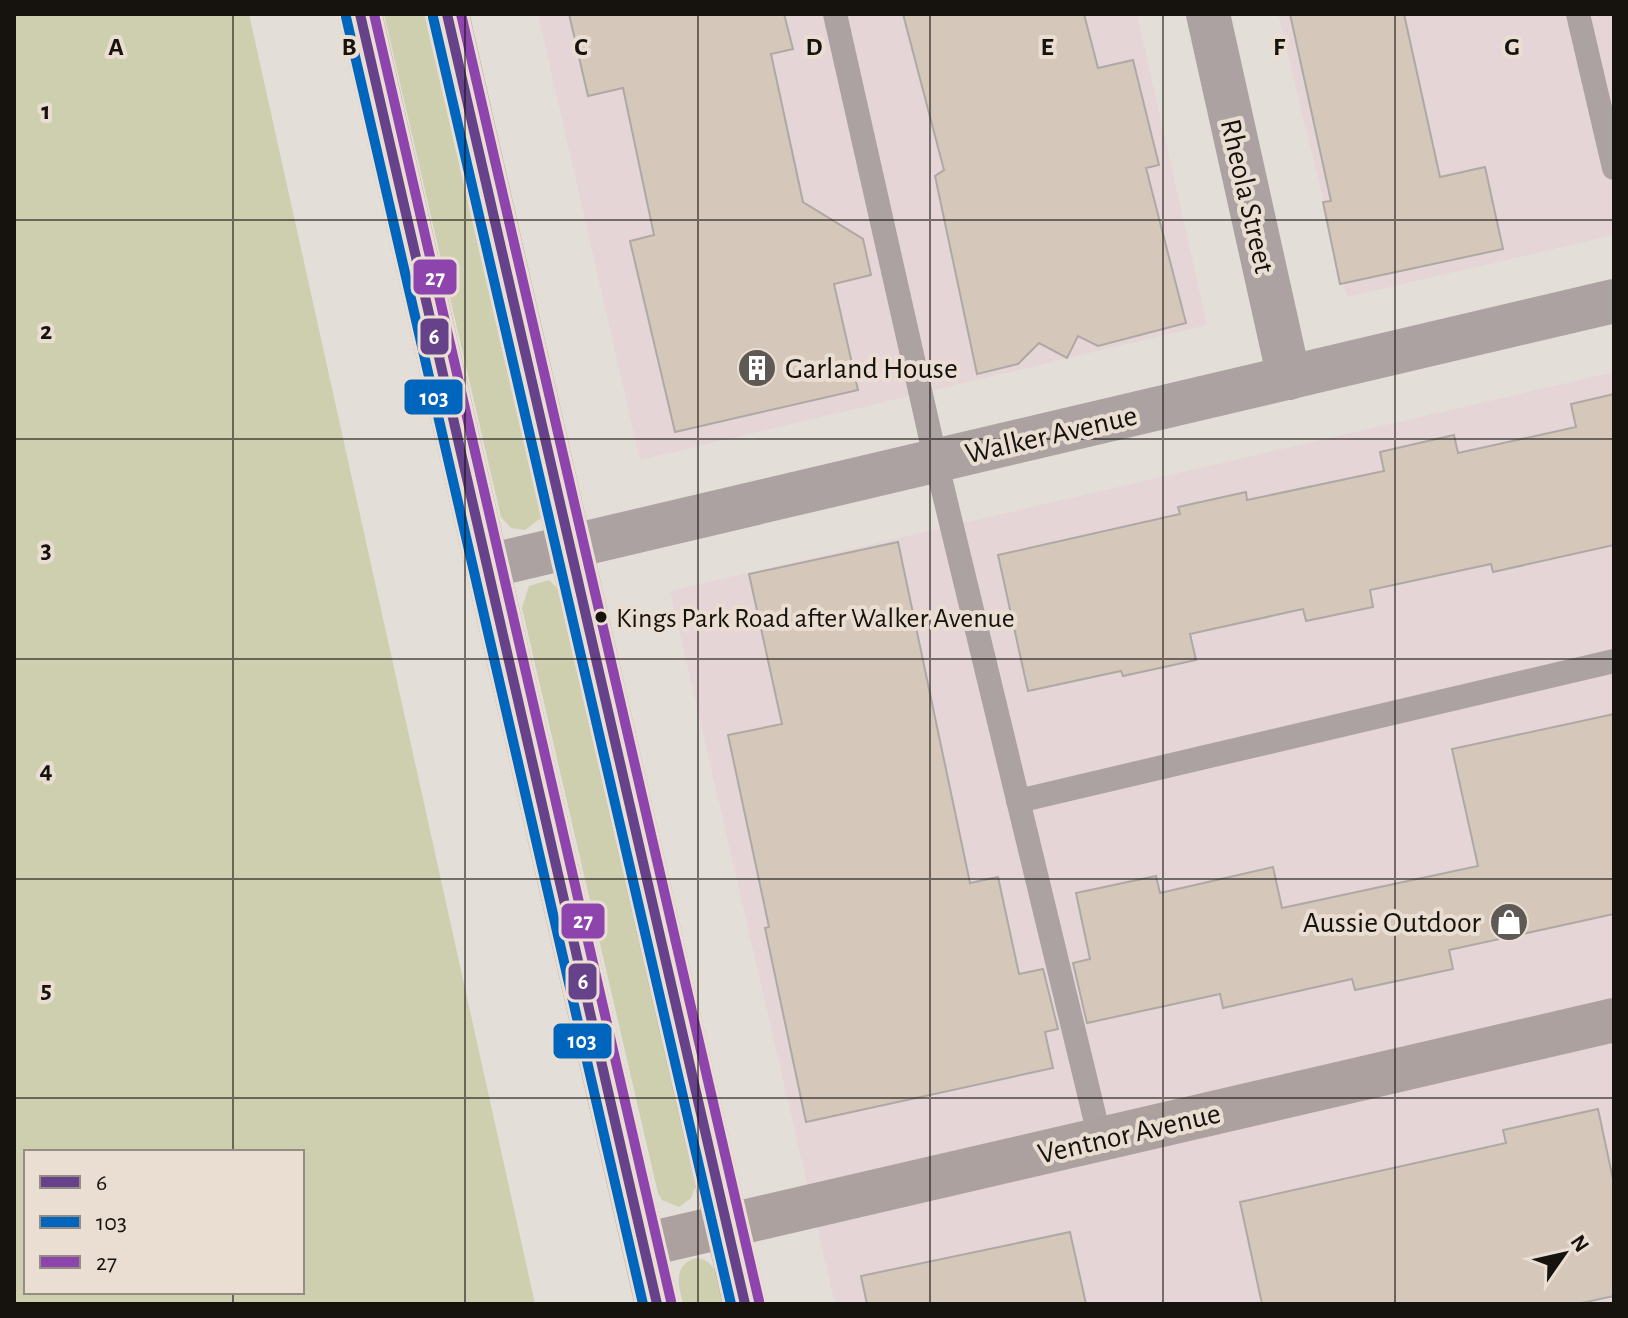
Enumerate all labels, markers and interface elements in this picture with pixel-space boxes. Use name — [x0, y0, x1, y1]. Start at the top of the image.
text: A — [108, 34, 124, 60]
text: B — [341, 34, 357, 60]
text: C — [574, 34, 588, 60]
text: D — [805, 34, 823, 60]
text: E — [1040, 34, 1054, 60]
text: F — [1273, 34, 1286, 60]
text: G — [1504, 34, 1520, 60]
text: 1 — [41, 98, 51, 124]
street label: Rheola Street — [1215, 116, 1279, 277]
line badge: 27 — [412, 258, 458, 296]
text: 27 — [425, 267, 445, 289]
line badge: 6 — [419, 317, 450, 356]
text: 2 — [40, 318, 52, 344]
text: 6 — [429, 326, 439, 348]
building icon: Garland House — [736, 347, 778, 389]
place label: Garland House — [785, 354, 958, 384]
line badge: 103 — [403, 378, 464, 416]
text: 103 — [420, 387, 448, 409]
street label: Walker Avenue — [962, 401, 1140, 469]
text: 3 — [40, 537, 52, 563]
place label: Kings Park Road after Walker Avenue — [616, 605, 1015, 633]
marker: Kings Park Road after Walker Avenue — [593, 609, 609, 625]
text: 4 — [39, 757, 53, 783]
shop icon: Aussie Outdoor — [1488, 901, 1530, 943]
line badge: 27 — [560, 902, 606, 940]
place label: Aussie Outdoor — [1303, 908, 1481, 938]
text: 27 — [573, 910, 593, 932]
line badge: 6 — [567, 962, 598, 1001]
text: 6 — [578, 971, 588, 993]
text: 5 — [40, 977, 52, 1003]
line badge: 103 — [552, 1022, 613, 1060]
text: 103 — [568, 1030, 596, 1052]
street label: Ventnor Avenue — [1035, 1098, 1223, 1170]
legend — [24, 1150, 304, 1294]
text: 6 — [96, 1171, 107, 1195]
text: 103 — [96, 1211, 127, 1235]
north arrow — [1524, 1214, 1604, 1294]
text: N — [1566, 1231, 1593, 1256]
text: 27 — [96, 1251, 117, 1275]

